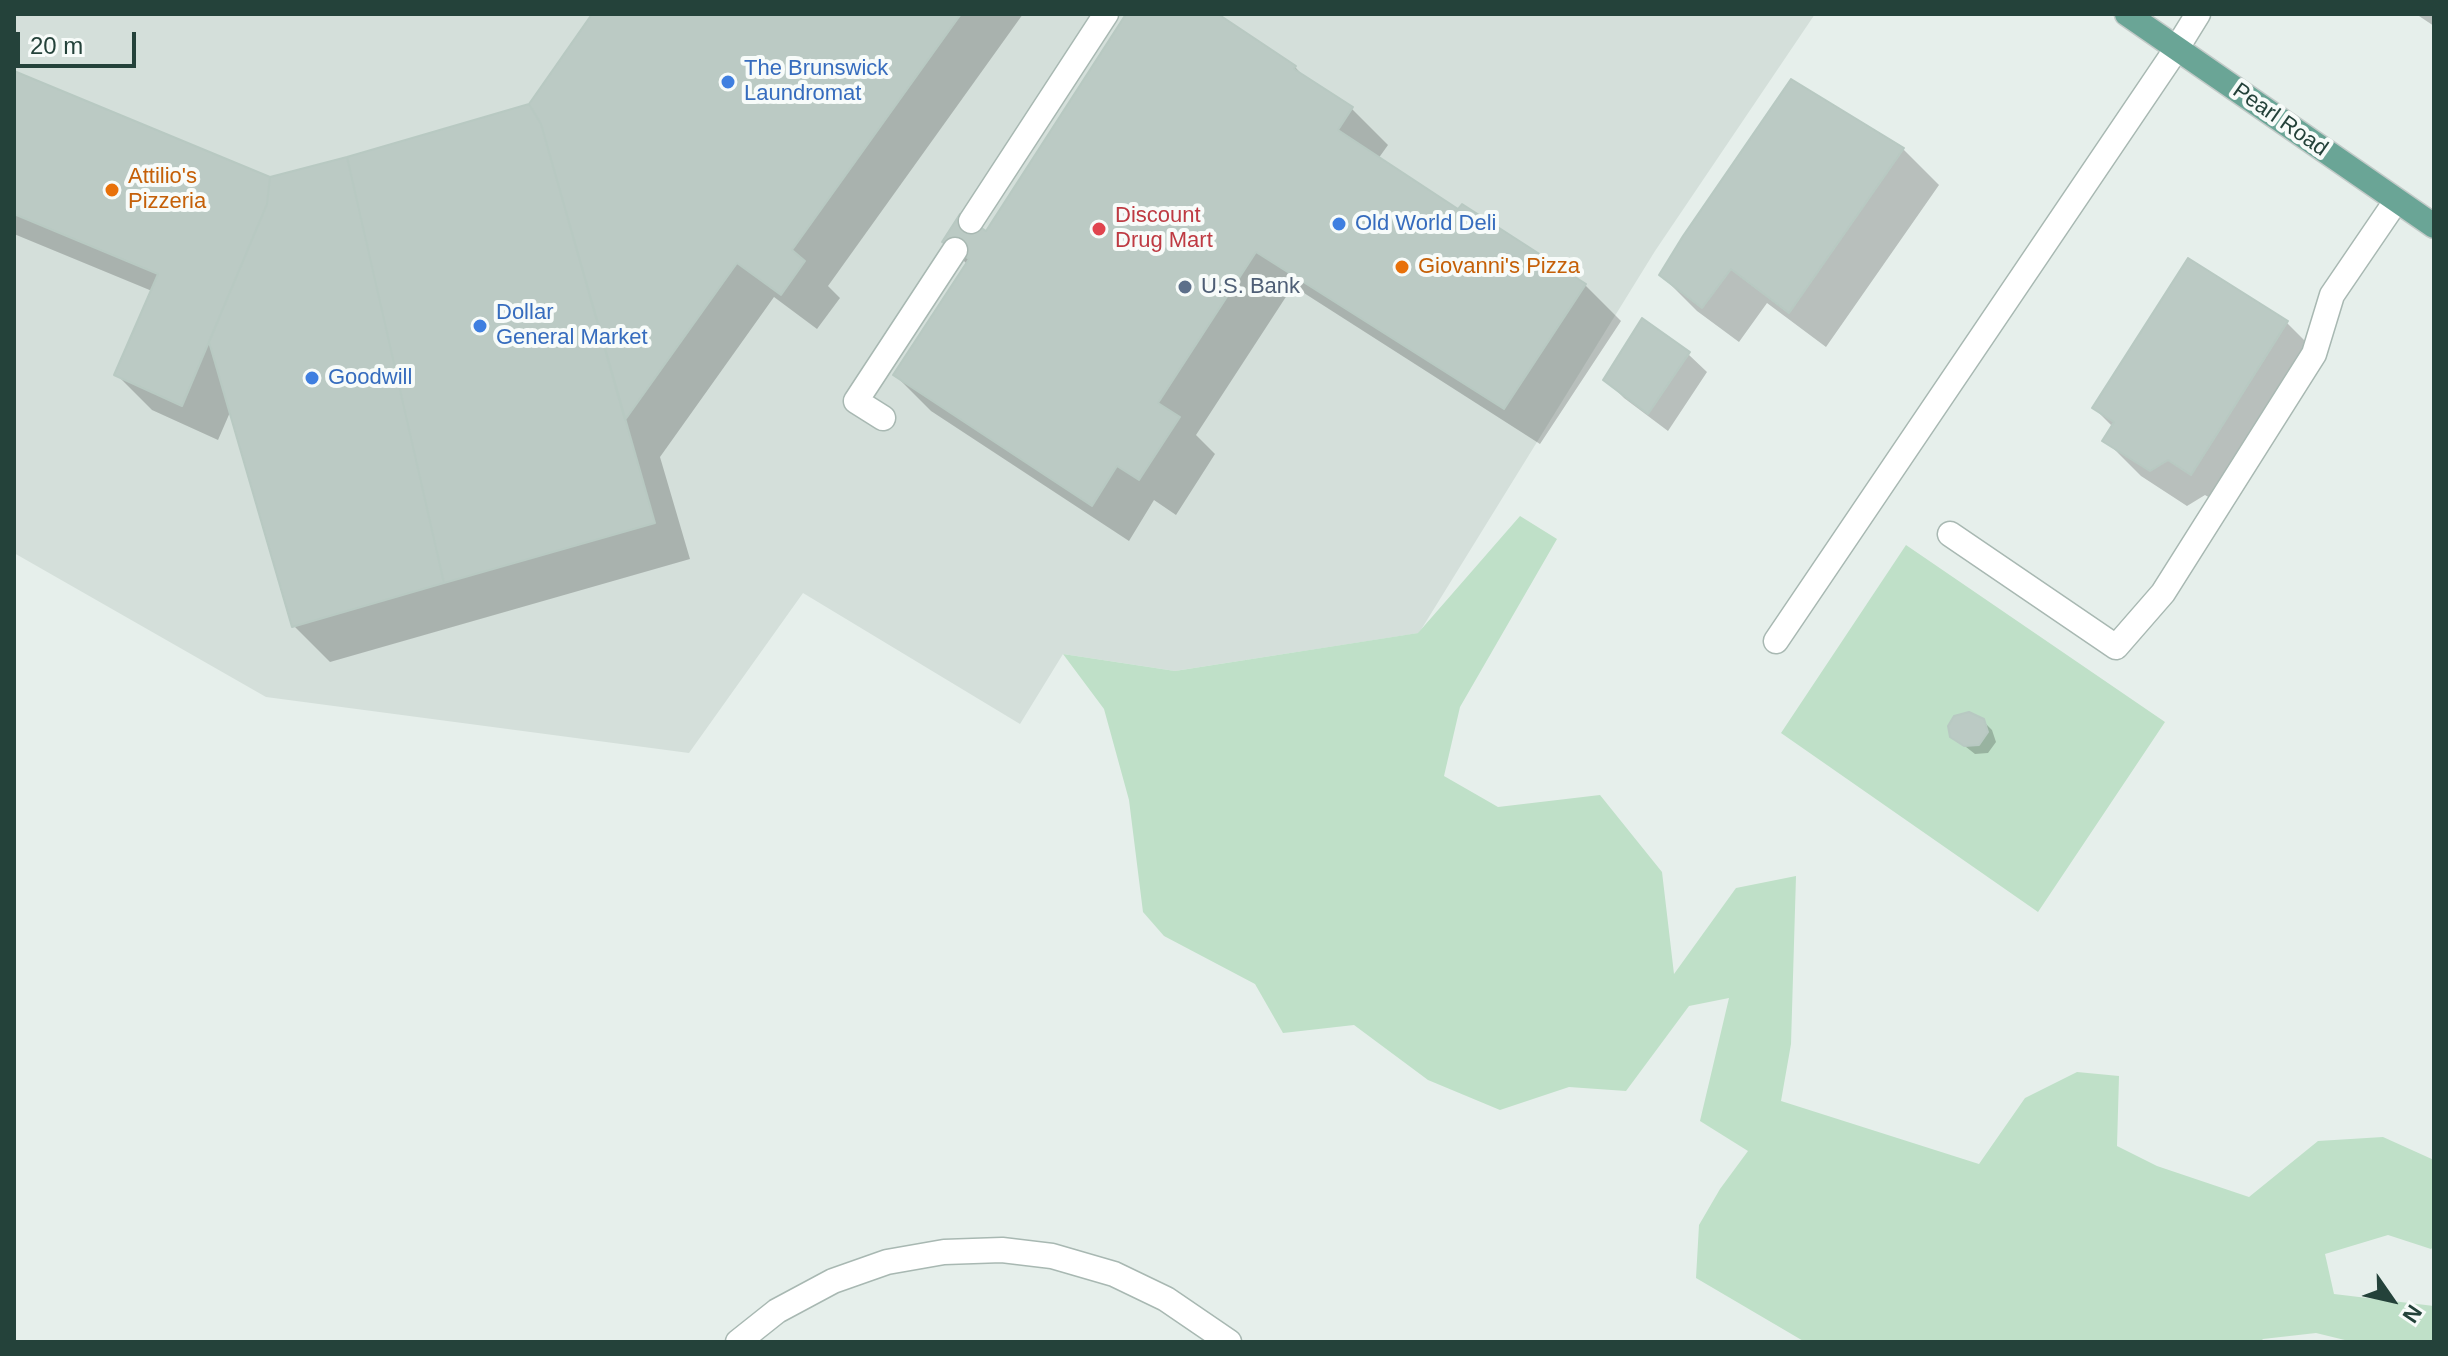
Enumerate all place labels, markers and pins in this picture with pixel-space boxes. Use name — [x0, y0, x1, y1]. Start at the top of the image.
place label: The Brunswick Laundromat — [744, 56, 888, 108]
marker: The Brunswick Laundromat — [719, 73, 737, 91]
place label: Attilio's Pizzeria — [128, 164, 206, 216]
marker: Attilio's Pizzeria — [103, 181, 121, 199]
place label: Discount Drug Mart — [1115, 203, 1213, 254]
place label: Old World Deli — [1355, 211, 1496, 237]
marker: Old World Deli — [1330, 215, 1348, 233]
marker: Discount Drug Mart — [1090, 220, 1108, 238]
place label: Giovanni's Pizza — [1418, 254, 1580, 280]
marker: Giovanni's Pizza — [1393, 258, 1411, 276]
place label: U.S. Bank — [1201, 274, 1300, 300]
marker: U.S. Bank — [1176, 278, 1194, 296]
place label: Dollar General Market — [496, 300, 648, 352]
marker: Dollar General Market — [471, 317, 489, 335]
place label: Goodwill — [328, 365, 412, 391]
marker: Goodwill — [303, 369, 321, 387]

